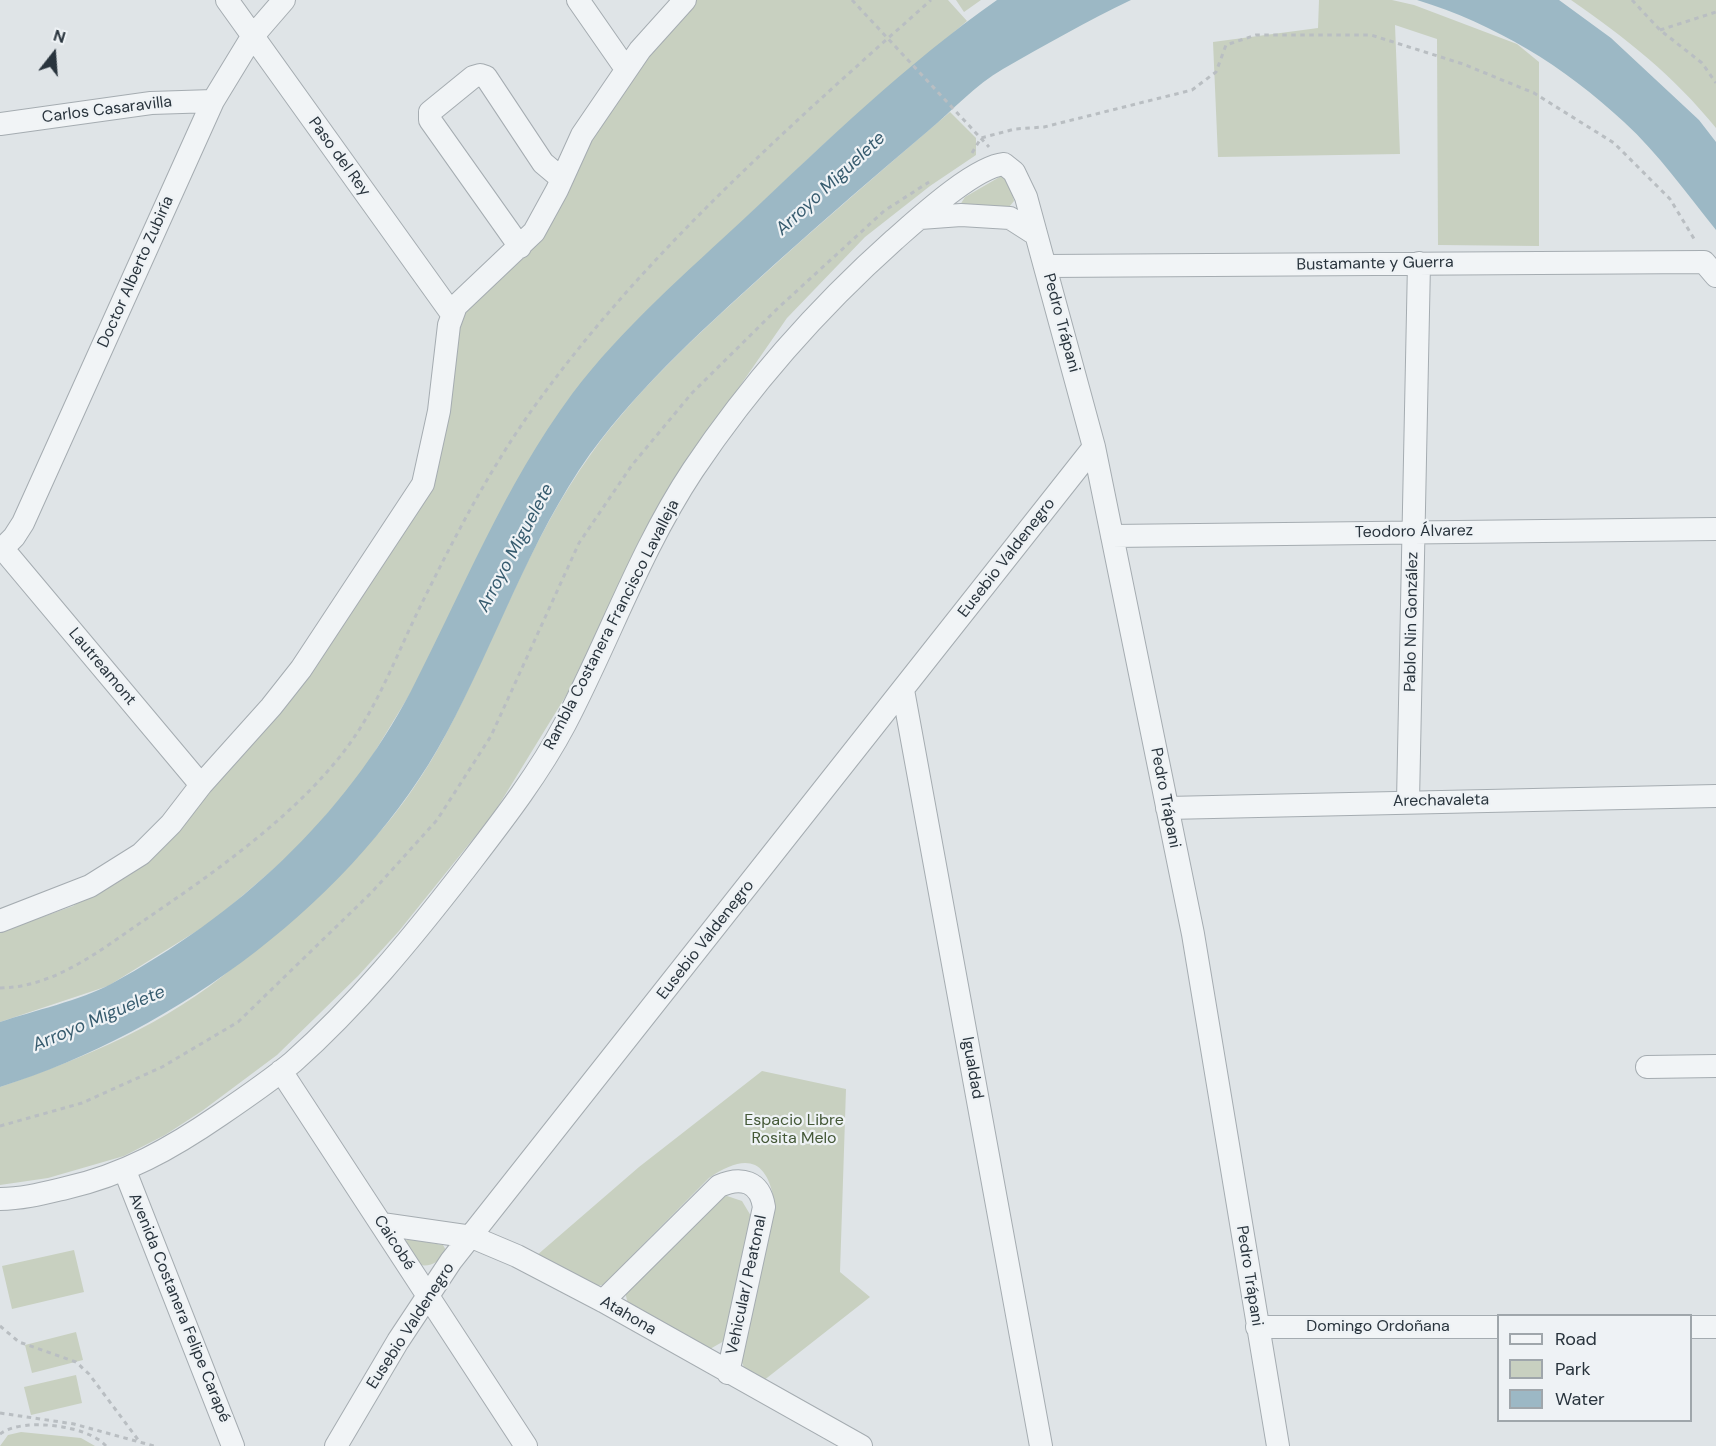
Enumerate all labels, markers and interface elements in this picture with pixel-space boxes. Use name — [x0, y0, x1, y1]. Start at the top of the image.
north arrow — [24, 24, 84, 84]
text: N — [51, 25, 68, 48]
street label: Carlos Casaravilla — [41, 93, 173, 127]
street label: Paso del Rey — [304, 114, 374, 200]
water label: Arroyo Miguelete — [772, 128, 890, 240]
street label: Doctor Alberto Zubiría — [94, 193, 178, 351]
street label: Bustamante y Guerra — [1296, 253, 1454, 275]
street label: Pedro Trápani — [1039, 271, 1083, 375]
water label: Arroyo Miguelete — [473, 480, 559, 616]
street label: Eusebio Valdenegro — [954, 494, 1060, 622]
street label: Rambla Costanera Francisco Lavalleja — [540, 497, 684, 753]
street label: Teodoro Álvarez — [1355, 521, 1473, 543]
street label: Pablo Nin González — [1401, 552, 1423, 692]
street label: Lautreamont — [64, 624, 140, 710]
street label: Pedro Trápani — [1146, 746, 1184, 850]
street label: Arechavaleta — [1393, 791, 1489, 811]
street label: Eusebio Valdenegro — [653, 876, 759, 1004]
water label: Arroyo Miguelete — [30, 981, 168, 1057]
street label: Igualdad — [957, 1035, 987, 1101]
park label: Espacio Libre Rosita Melo — [744, 1111, 844, 1149]
street label: Avenida Costanera Felipe Carapé — [124, 1191, 234, 1425]
street label: Caicobé — [369, 1212, 419, 1274]
street label: Vehicular/ Peatonal — [723, 1213, 771, 1357]
street label: Pedro Trápani — [1232, 1224, 1266, 1328]
street label: Eusebio Valdenegro — [363, 1259, 459, 1393]
street label: Atahona — [597, 1292, 659, 1340]
legend — [1497, 1314, 1692, 1422]
street label: Domingo Ordoñana — [1306, 1317, 1450, 1337]
text: Road — [1555, 1327, 1597, 1351]
text: Park — [1555, 1357, 1591, 1381]
text: Water — [1555, 1387, 1605, 1411]

